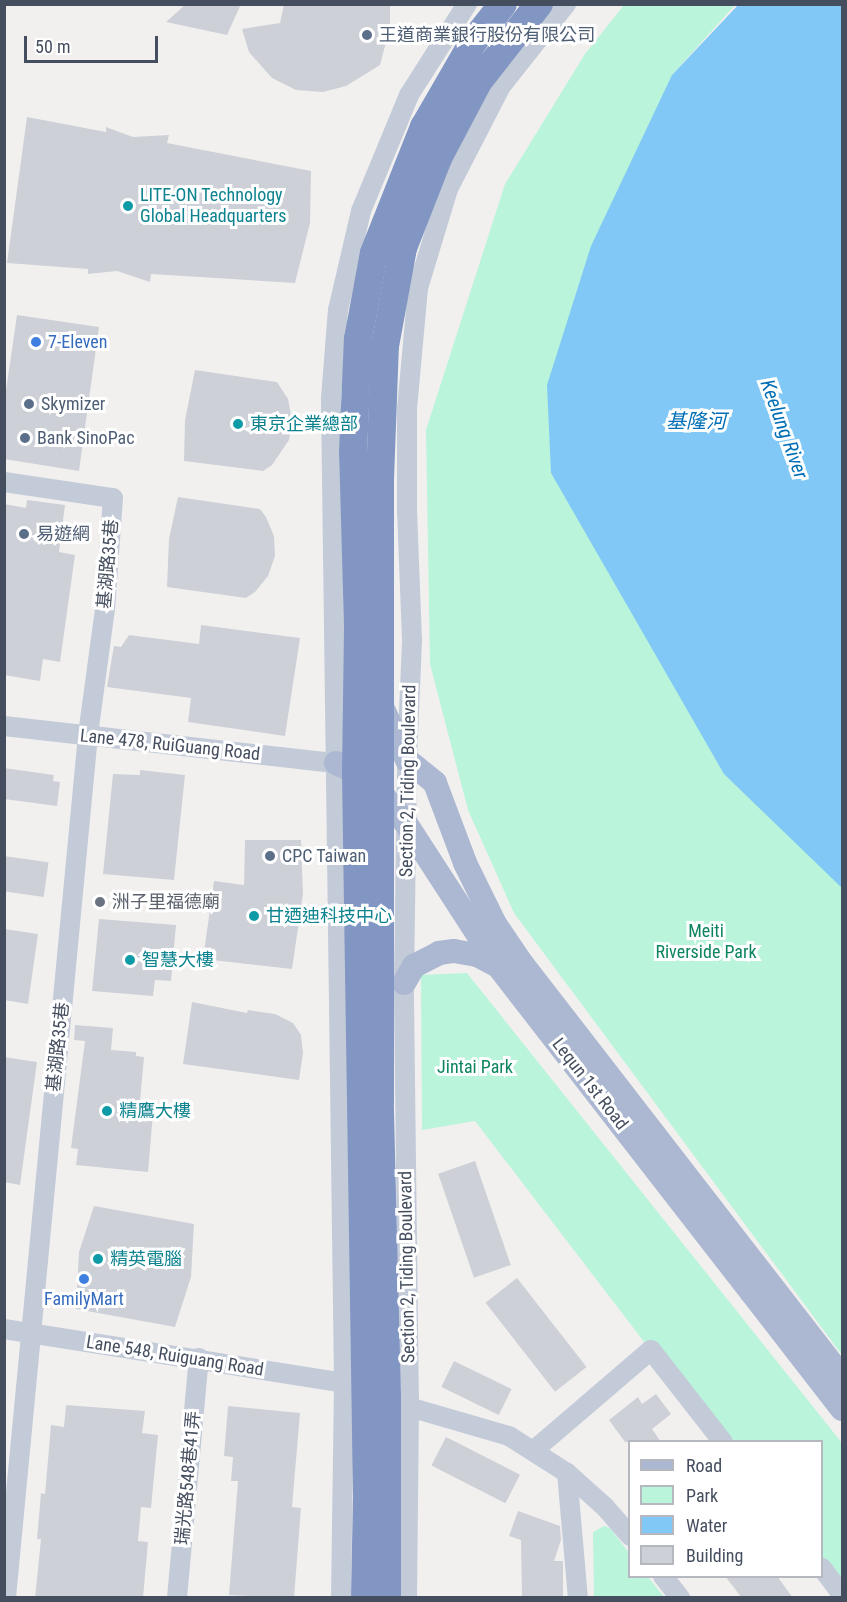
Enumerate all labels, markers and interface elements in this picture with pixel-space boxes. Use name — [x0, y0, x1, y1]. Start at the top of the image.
scale bar — [27, 24, 160, 62]
place label: 王道商業銀行股份有限公司 — [379, 24, 595, 46]
marker: 王道商業銀行股份有限公司 — [360, 28, 374, 42]
text: 50 m — [35, 36, 70, 57]
place label: LITE-ON Technology Global Headquarters — [140, 185, 286, 228]
marker: LITE-ON Technology Global Headquarters — [121, 199, 135, 213]
place label: 7-Eleven — [48, 331, 107, 353]
marker: 7-Eleven — [29, 335, 43, 349]
water label: Keelung River — [755, 376, 813, 482]
place label: Skymizer — [41, 393, 105, 415]
marker: Skymizer — [22, 397, 36, 411]
water label: 基隆河 — [666, 409, 726, 433]
place label: 東京企業總部 — [250, 413, 358, 435]
marker: 東京企業總部 — [231, 417, 245, 431]
place label: Bank SinoPac — [37, 427, 134, 449]
marker: Bank SinoPac — [18, 431, 32, 445]
street label: 基湖路35巷 — [93, 518, 123, 610]
place label: 易遊網 — [36, 523, 90, 545]
marker: 易遊網 — [17, 527, 31, 541]
street label: Section 2, Tiding Boulevard — [396, 684, 420, 878]
street label: Lane 478, RuiGuang Road — [79, 725, 261, 765]
place label: CPC Taiwan — [282, 845, 367, 867]
marker: CPC Taiwan — [263, 849, 277, 863]
place label: 洲子里福德廟 — [112, 891, 220, 913]
marker: 洲子里福德廟 — [93, 895, 107, 909]
place label: 甘迺迪科技中心 — [266, 905, 392, 927]
marker: 甘迺迪科技中心 — [247, 909, 261, 923]
park label: Meiti Riverside Park — [655, 921, 757, 964]
place label: 智慧大樓 — [142, 949, 214, 971]
marker: 智慧大樓 — [123, 953, 137, 967]
street label: 基湖路35巷 — [43, 1001, 73, 1093]
street label: Lequn 1st Road — [548, 1034, 632, 1134]
park label: Jintai Park — [437, 1056, 513, 1078]
place label: 精鷹大樓 — [119, 1100, 191, 1122]
marker: 精鷹大樓 — [100, 1104, 114, 1118]
street label: Section 2, Tiding Boulevard — [395, 1170, 419, 1364]
place label: 精英電腦 — [110, 1248, 182, 1270]
marker: 精英電腦 — [91, 1252, 105, 1266]
marker: FamilyMart — [77, 1272, 91, 1286]
place label: FamilyMart — [44, 1288, 124, 1310]
street label: Lane 548, Ruiguang Road — [85, 1331, 265, 1381]
street label: 瑞光路548巷41弄 — [171, 1410, 205, 1546]
legend — [628, 1440, 823, 1578]
text: Road — [686, 1455, 722, 1476]
text: Park — [686, 1485, 718, 1506]
text: Water — [686, 1515, 727, 1536]
text: Building — [686, 1545, 743, 1566]

